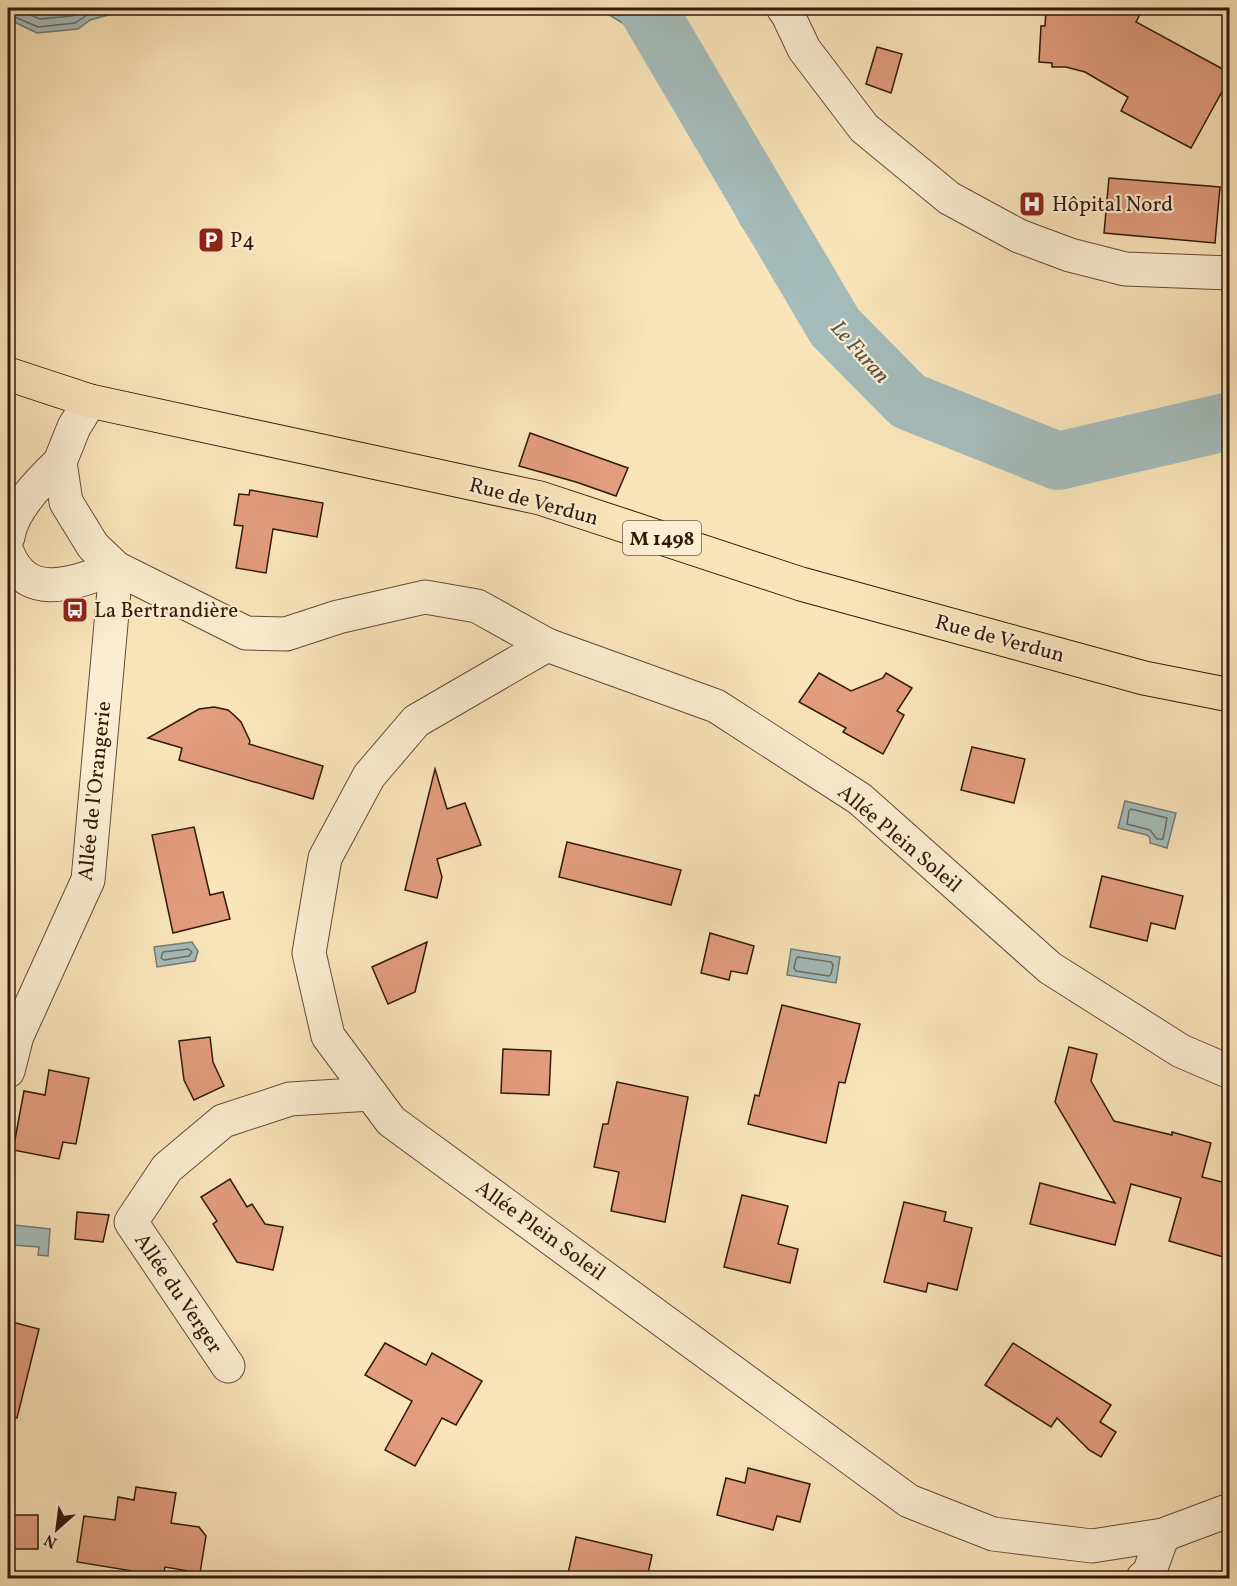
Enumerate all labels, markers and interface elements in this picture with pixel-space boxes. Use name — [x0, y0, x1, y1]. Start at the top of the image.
hospital icon: Hôpital Nord — [1017, 189, 1047, 219]
place label: Hôpital Nord — [1052, 191, 1173, 220]
parking icon: P4 — [196, 225, 226, 255]
place label: P4 — [230, 227, 255, 256]
water label: Le Furan — [822, 314, 896, 391]
street label: Rue de Verdun — [466, 471, 602, 534]
road number: M 1498 — [623, 521, 701, 555]
bus stop icon: La Bertrandière — [60, 595, 90, 625]
place label: La Bertrandière — [94, 597, 238, 626]
street label: Rue de Verdun — [932, 608, 1068, 671]
street label: Allée de l'Orangerie — [72, 700, 119, 882]
street label: Allée Plein Soleil — [831, 778, 967, 900]
street label: Allée Plein Soleil — [469, 1174, 611, 1288]
street label: Allée du Verger — [127, 1228, 229, 1360]
north arrow — [27, 1499, 87, 1559]
text: N — [40, 1528, 61, 1553]

